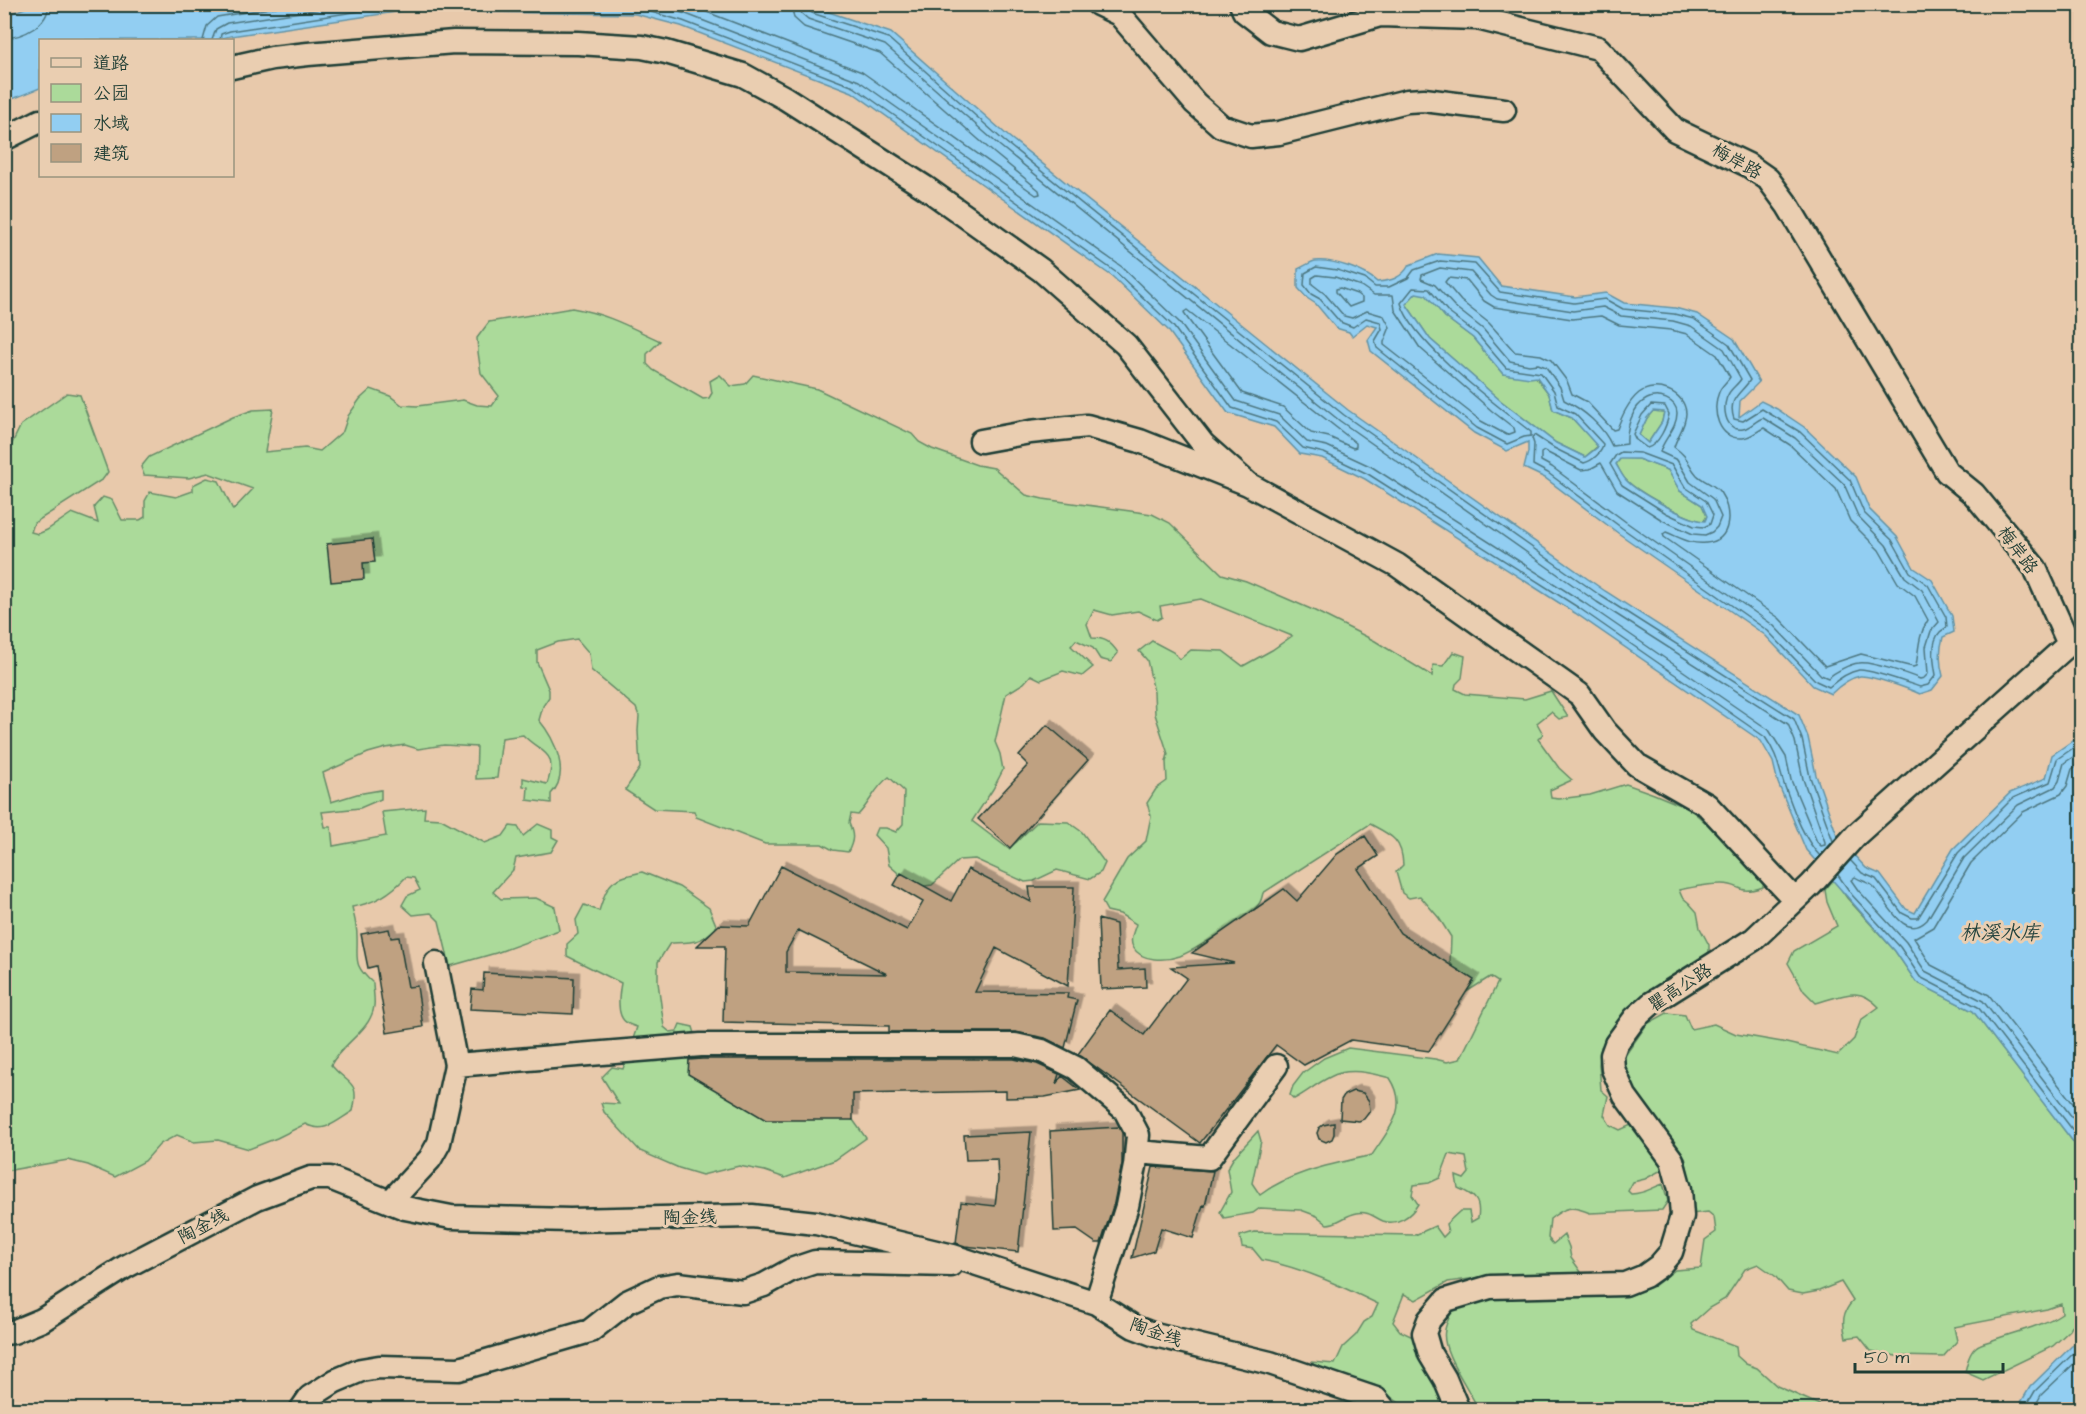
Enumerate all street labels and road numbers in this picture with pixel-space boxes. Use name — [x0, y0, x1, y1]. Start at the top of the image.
street label: 梅岸路 — [1707, 137, 1766, 185]
street label: 梅岸路 — [1991, 521, 2044, 579]
street label: 瞿高公路 — [1643, 957, 1717, 1018]
street label: 陶金线 — [174, 1203, 233, 1250]
street label: 陶金线 — [663, 1205, 717, 1230]
street label: 陶金线 — [1126, 1312, 1185, 1353]

